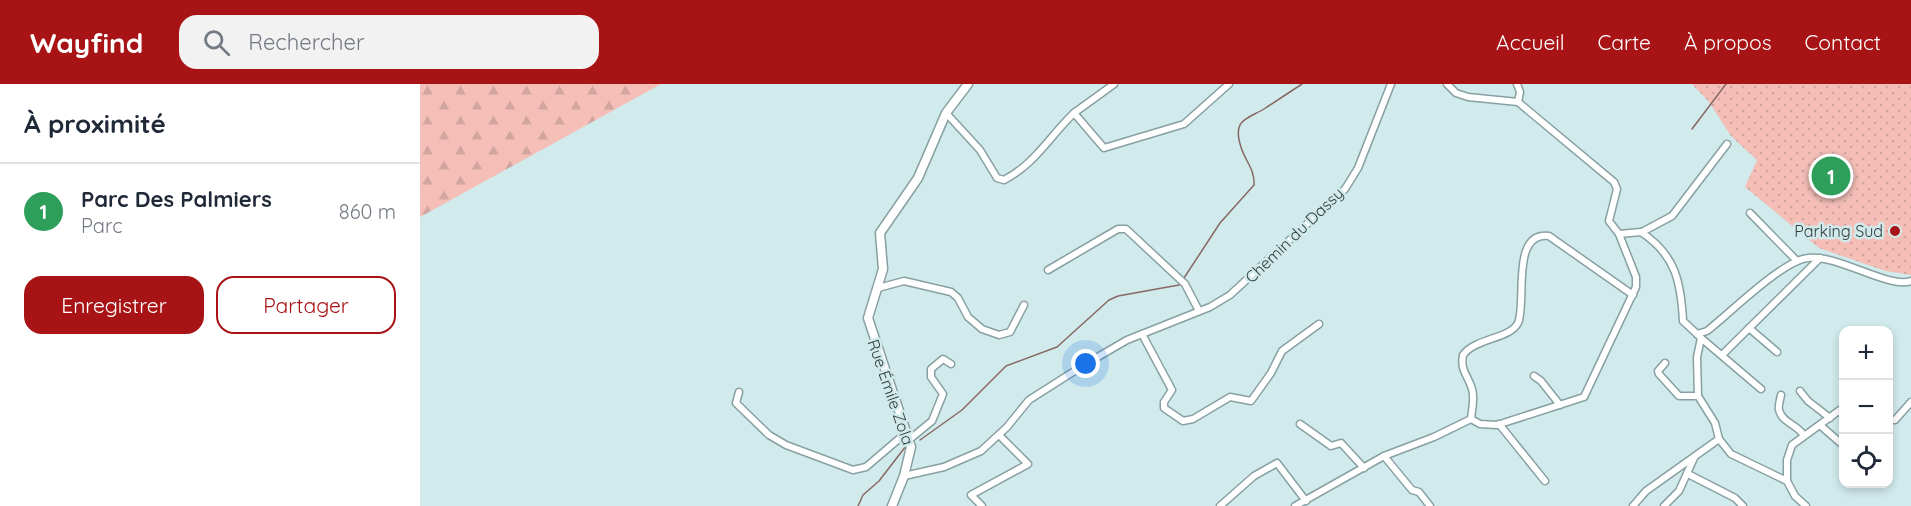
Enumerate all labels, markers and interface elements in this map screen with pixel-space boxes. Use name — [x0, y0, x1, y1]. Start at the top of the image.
search box — [179, 15, 599, 69]
text: Wayfind — [30, 25, 143, 60]
icon: search — [200, 26, 233, 59]
text: Rechercher — [248, 28, 364, 56]
text: Accueil — [1496, 29, 1565, 55]
text: Carte — [1598, 29, 1651, 55]
text: À propos — [1684, 29, 1772, 55]
text: Contact — [1805, 29, 1881, 55]
text: À proximité — [24, 107, 166, 140]
pin: 1 — [1812, 154, 1850, 199]
street label: Chemin du Dassy — [1241, 183, 1347, 287]
text: Parc Des Palmiers — [81, 185, 272, 213]
text: 1 — [40, 199, 47, 224]
text: 860 m — [339, 199, 396, 224]
text: Parc — [81, 213, 123, 238]
place label: Parking Sud — [1794, 221, 1883, 241]
marker: Parking Sud — [1888, 224, 1902, 238]
button: Enregistrer — [24, 276, 204, 334]
button: Partager — [216, 276, 396, 334]
map controls — [1839, 326, 1893, 488]
button: + — [1839, 326, 1893, 380]
street label: Rue Émile Zola — [864, 337, 918, 447]
your location — [1071, 349, 1100, 378]
button: − — [1839, 380, 1893, 434]
button: locate — [1839, 434, 1893, 488]

